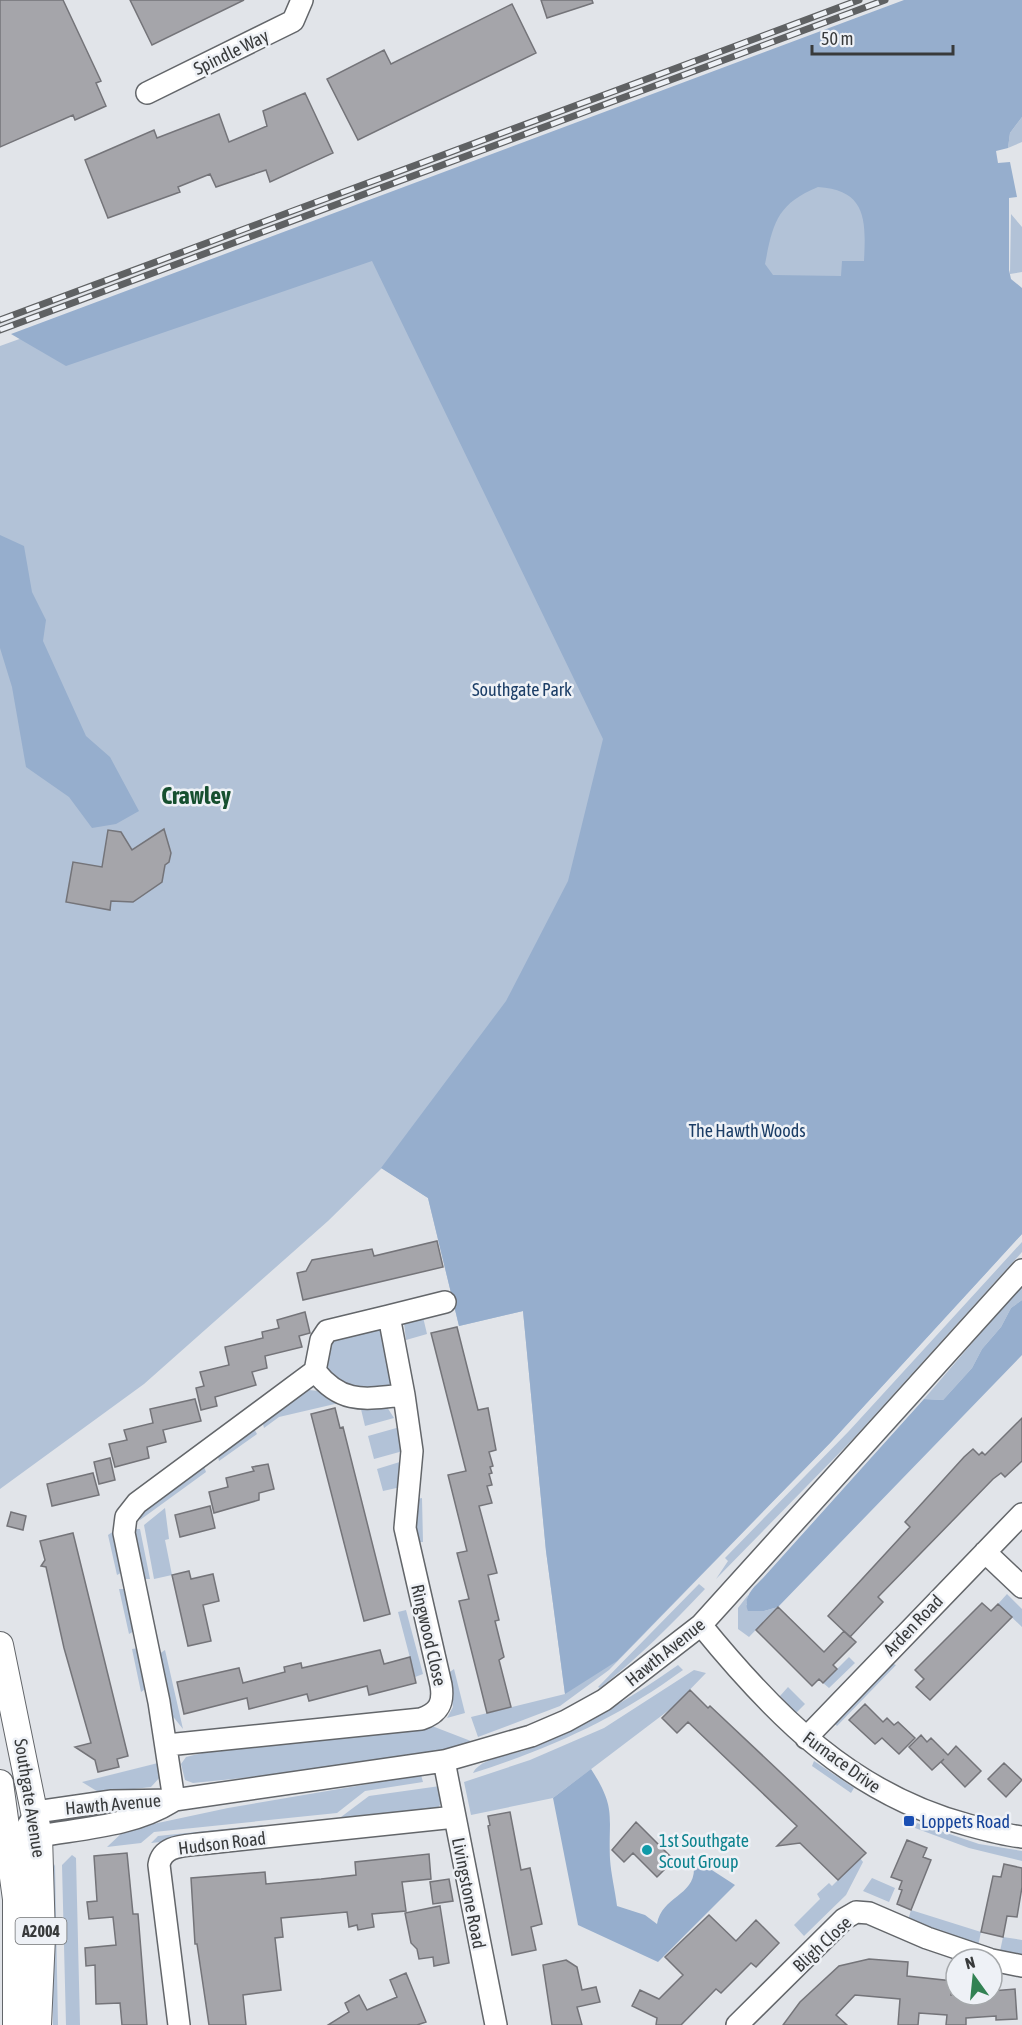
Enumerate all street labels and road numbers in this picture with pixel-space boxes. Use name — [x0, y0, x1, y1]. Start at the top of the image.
street label: Spindle Way — [190, 25, 272, 79]
street label: Ringwood Close — [407, 1582, 451, 1688]
street label: Arden Road — [879, 1590, 947, 1660]
street label: Hawth Avenue — [621, 1614, 709, 1690]
street label: Furnace Drive — [799, 1727, 885, 1797]
street label: Southgate Avenue — [10, 1737, 50, 1859]
street label: Hawth Avenue — [64, 1789, 162, 1819]
street label: Hudson Road — [177, 1827, 267, 1859]
street label: Livingstone Road — [448, 1836, 490, 1950]
street label: Bligh Close — [788, 1912, 856, 1976]
road number: A2004 — [15, 1918, 66, 1944]

